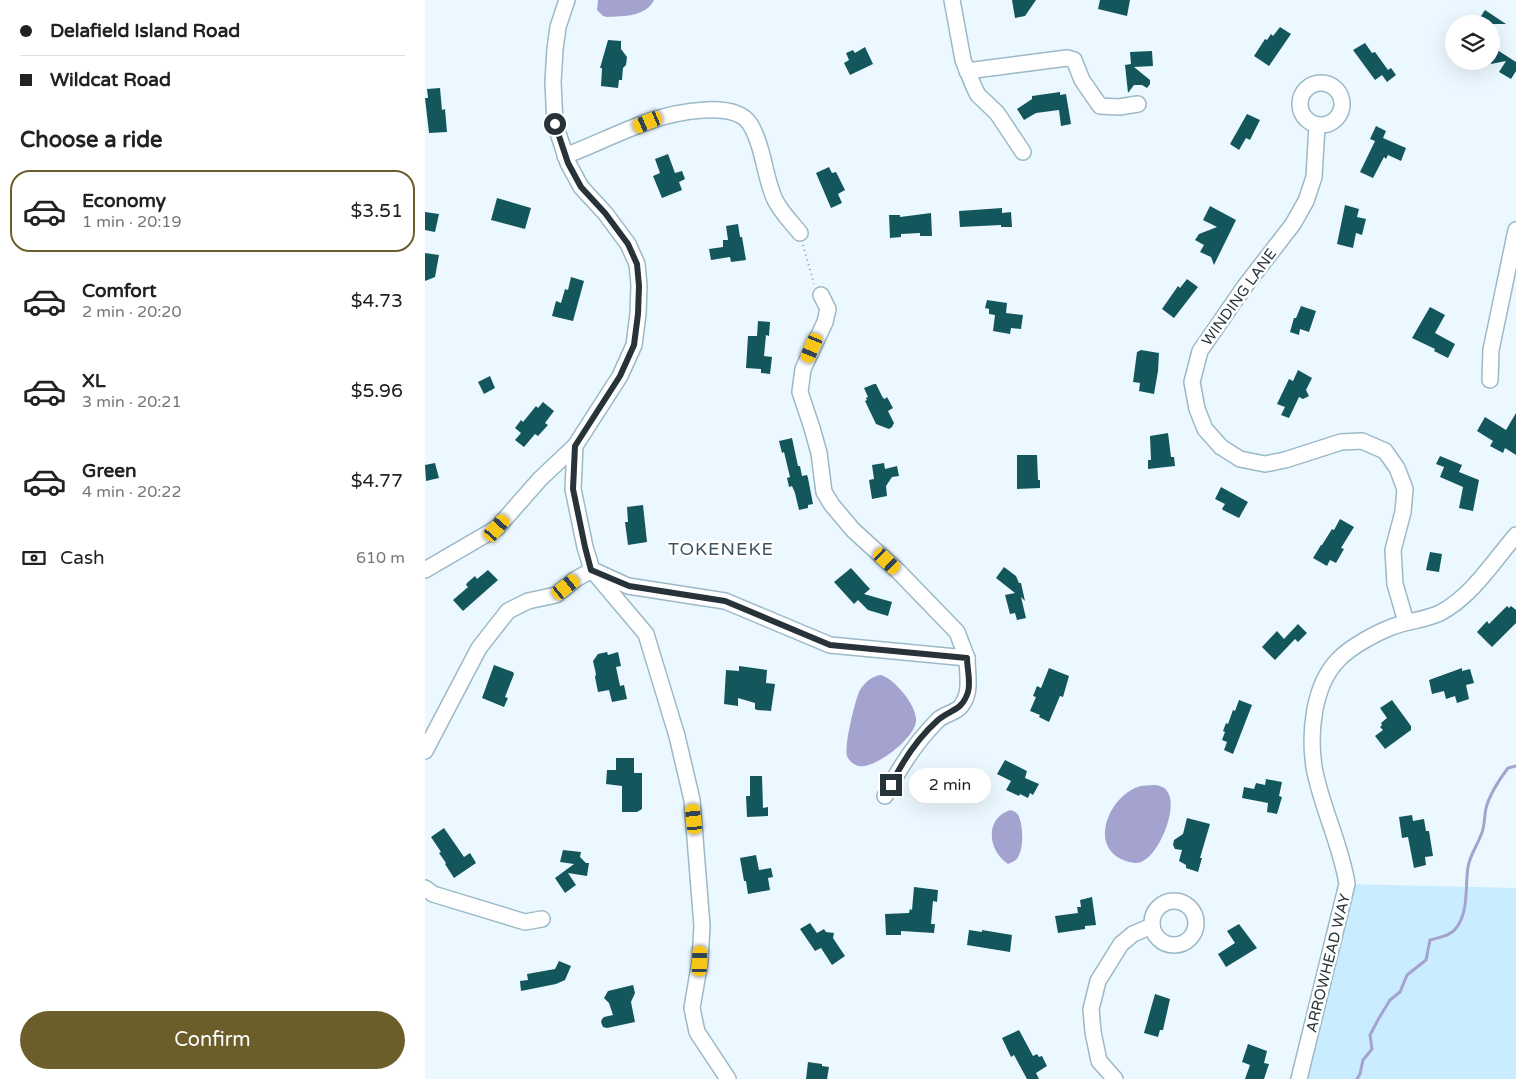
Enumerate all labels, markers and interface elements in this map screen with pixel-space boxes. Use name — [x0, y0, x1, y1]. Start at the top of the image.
map controls — [1445, 15, 1500, 70]
button: layers — [1445, 15, 1500, 70]
text: Delafield Island Road — [50, 20, 240, 42]
text: Wildcat Road — [50, 69, 171, 91]
car — [631, 109, 664, 135]
route start — [544, 113, 566, 135]
text: Choose a ride — [20, 127, 163, 153]
icon: car — [22, 189, 67, 234]
text: Economy — [82, 190, 166, 212]
text: $3.51 — [351, 200, 403, 222]
text: 1 min · 20:19 — [82, 212, 181, 232]
street label: WINDING LANE — [1198, 245, 1280, 349]
icon: car — [22, 279, 67, 324]
text: Comfort — [82, 280, 156, 302]
text: $4.73 — [351, 290, 403, 312]
text: 2 min · 20:20 — [82, 302, 181, 322]
car — [799, 331, 824, 365]
icon: car — [22, 369, 67, 414]
text: XL — [82, 370, 106, 392]
text: $5.96 — [351, 380, 403, 402]
text: 3 min · 20:21 — [82, 392, 181, 412]
icon: car — [22, 459, 67, 504]
text: Green — [82, 460, 136, 482]
text: $4.77 — [351, 470, 403, 492]
text: 4 min · 20:22 — [82, 482, 181, 502]
car — [481, 512, 512, 544]
district label: TOKENEKE — [668, 538, 774, 560]
icon: cash — [20, 544, 48, 572]
car — [870, 545, 903, 577]
text: Cash — [60, 547, 105, 569]
text: 610 m — [356, 548, 405, 568]
car — [549, 572, 582, 602]
callout: 2 min — [909, 768, 991, 802]
route end — [880, 774, 902, 796]
text: 2 min — [929, 775, 971, 795]
car — [684, 803, 703, 835]
street label: ARROWHEAD WAY — [1302, 891, 1354, 1034]
car — [691, 946, 708, 976]
button: Confirm — [20, 1011, 405, 1069]

